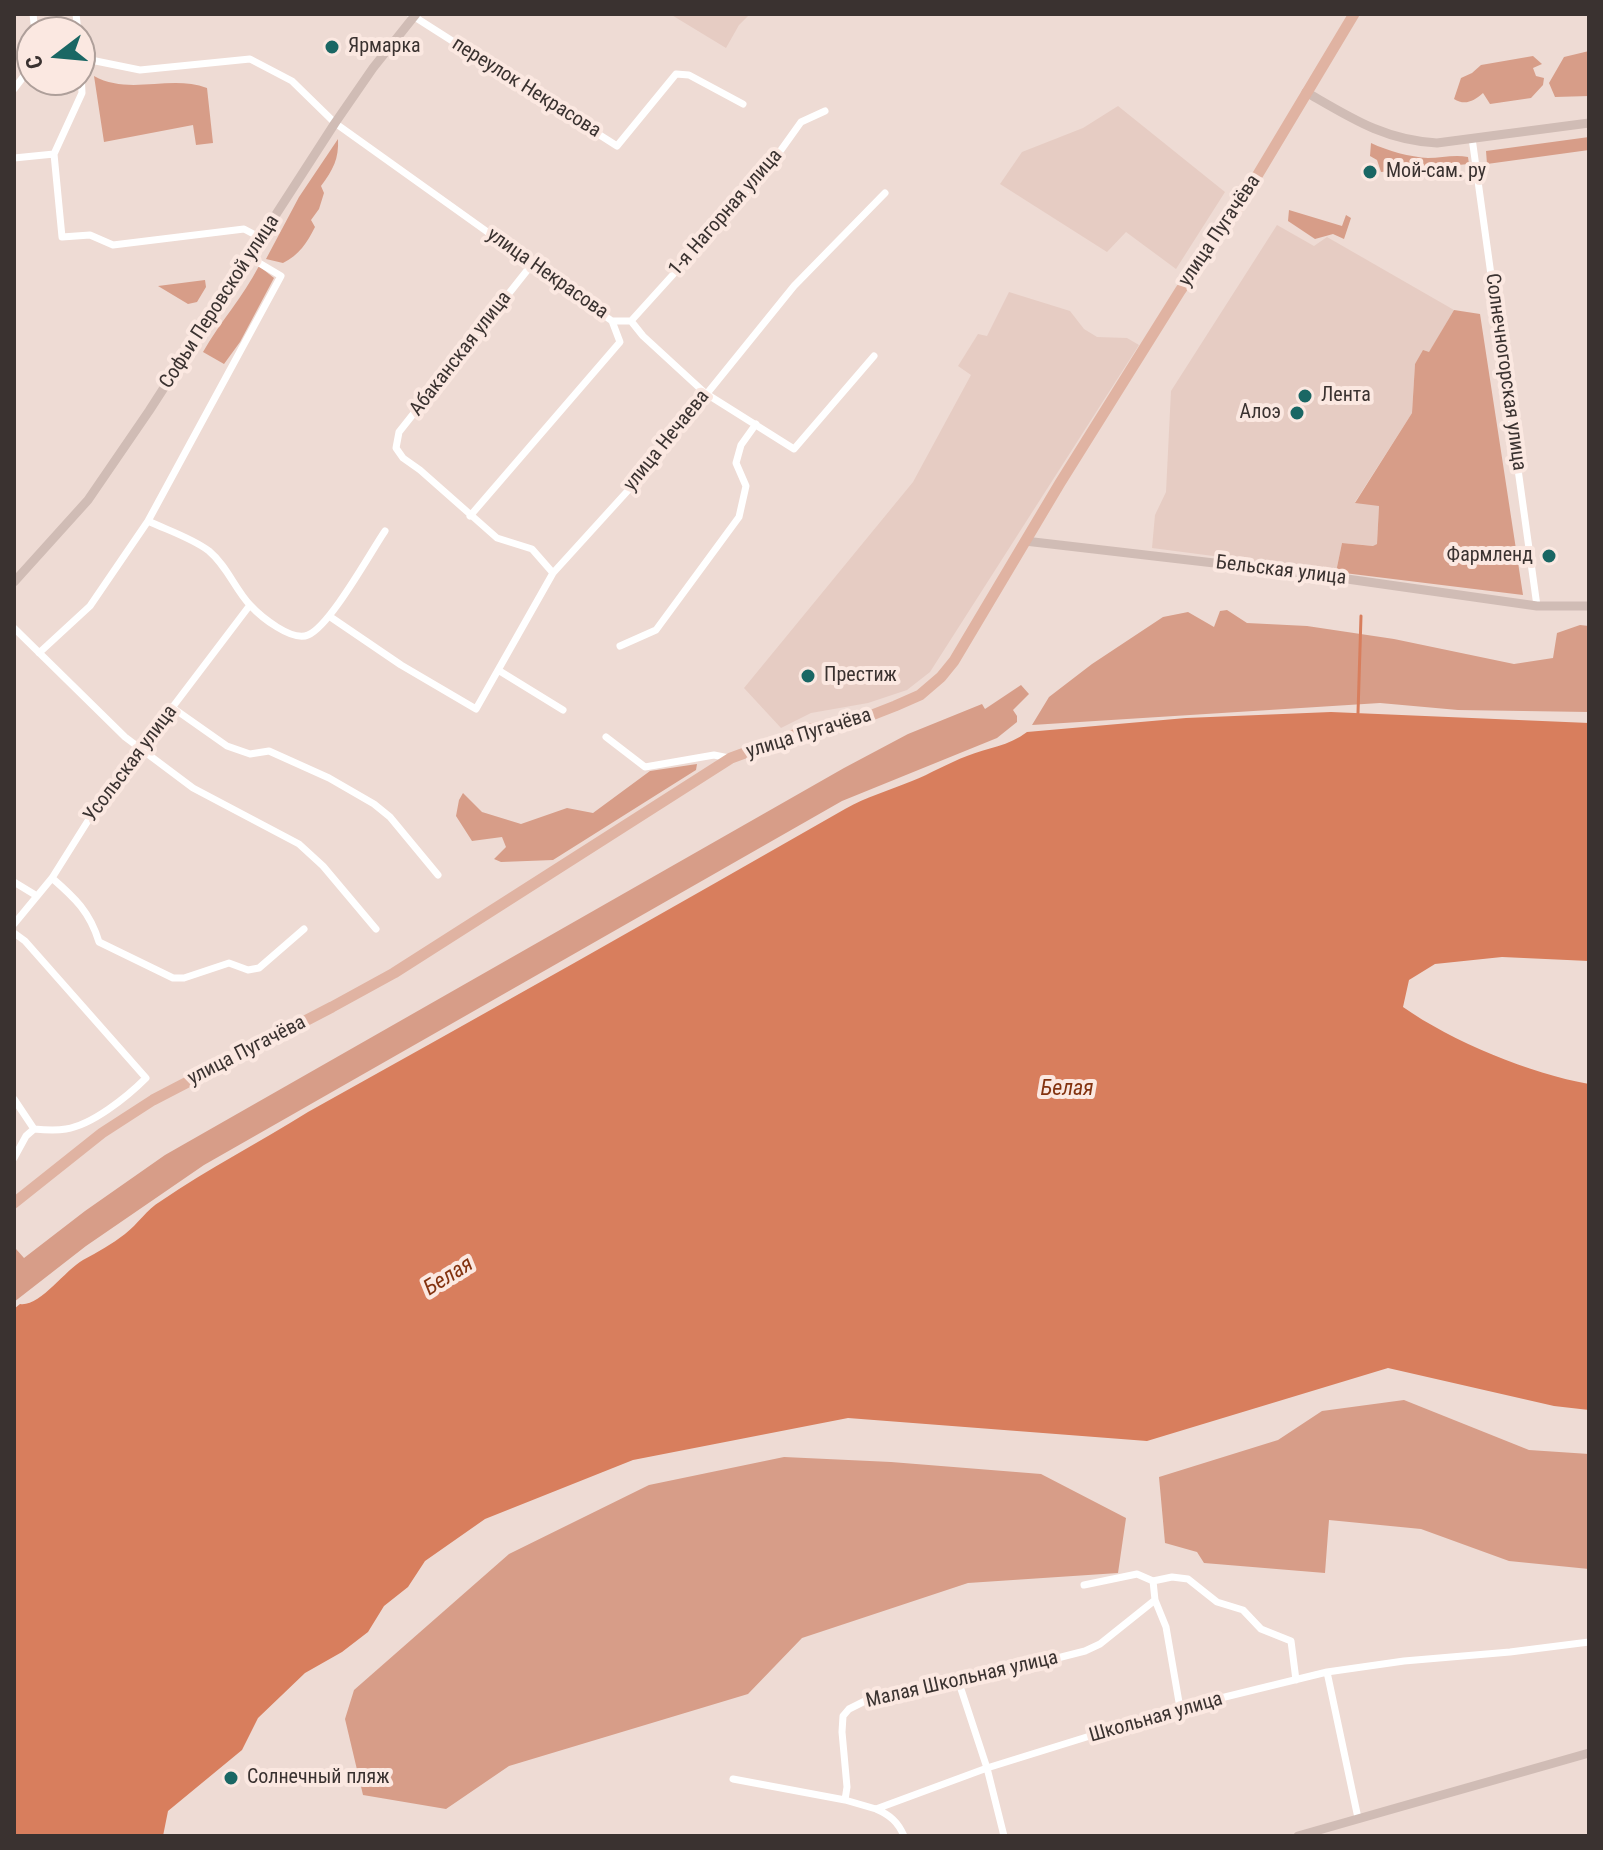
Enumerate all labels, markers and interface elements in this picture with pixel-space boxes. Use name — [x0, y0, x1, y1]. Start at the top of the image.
north arrow — [16, 16, 96, 96]
street label: переулок Некрасова — [447, 33, 605, 143]
place label: Ярмарка — [348, 35, 421, 59]
marker: Ярмарка — [323, 38, 341, 56]
text: С — [21, 53, 48, 72]
street label: 1-я Нагорная улица — [664, 145, 788, 281]
place label: Мой-сам. ру — [1386, 160, 1486, 184]
marker: Мой-сам. ру — [1361, 163, 1379, 181]
street label: улица Пугачёва — [1174, 171, 1266, 291]
street label: Софьи Перовской улица — [155, 211, 285, 393]
street label: улица Некрасова — [482, 223, 612, 325]
street label: Солнечногорская улица — [1479, 272, 1531, 472]
street label: Абаканская улица — [405, 287, 517, 421]
place label: Лента — [1321, 384, 1371, 408]
street label: улица Нечаева — [619, 386, 715, 496]
marker: Лента — [1296, 387, 1314, 405]
place label: Алоэ — [1240, 401, 1281, 425]
marker: Алоэ — [1288, 404, 1306, 422]
place label: Фармленд — [1447, 544, 1533, 568]
marker: Фармленд — [1540, 547, 1558, 565]
street label: Бельская улица — [1214, 551, 1348, 591]
place label: Престиж — [824, 664, 897, 688]
marker: Престиж — [799, 667, 817, 685]
street label: Усольская улица — [79, 701, 183, 827]
street label: улица Пугачёва — [744, 704, 874, 764]
street label: улица Пугачёва — [184, 1011, 310, 1091]
water label: Белая — [1040, 1076, 1094, 1102]
water label: Белая — [419, 1252, 479, 1302]
street label: Малая Школьная улица — [864, 1646, 1060, 1714]
street label: Школьная улица — [1086, 1687, 1226, 1749]
place label: Солнечный пляж — [247, 1766, 389, 1790]
marker: Солнечный пляж — [222, 1769, 240, 1787]

